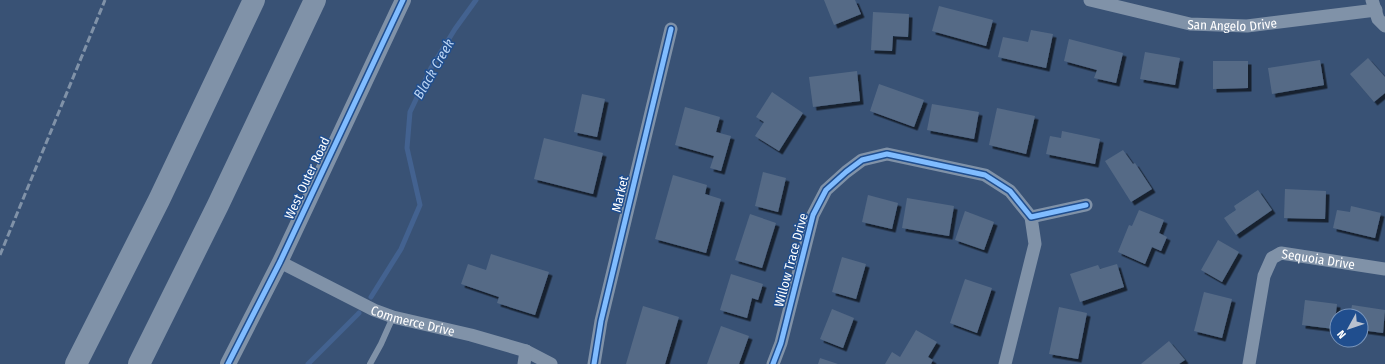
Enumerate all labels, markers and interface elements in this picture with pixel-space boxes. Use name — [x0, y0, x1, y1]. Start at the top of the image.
street label: San Angelo Drive — [1187, 15, 1278, 34]
water label: Black Creek — [410, 36, 458, 102]
street label: West Outer Road — [281, 135, 333, 221]
street label: Market — [609, 174, 632, 214]
street label: Willow Trace Drive — [771, 211, 811, 309]
street label: Sequoia Drive — [1281, 246, 1356, 272]
street label: Commerce Drive — [369, 302, 456, 339]
north arrow — [1329, 308, 1369, 348]
text: N — [1335, 327, 1349, 341]

